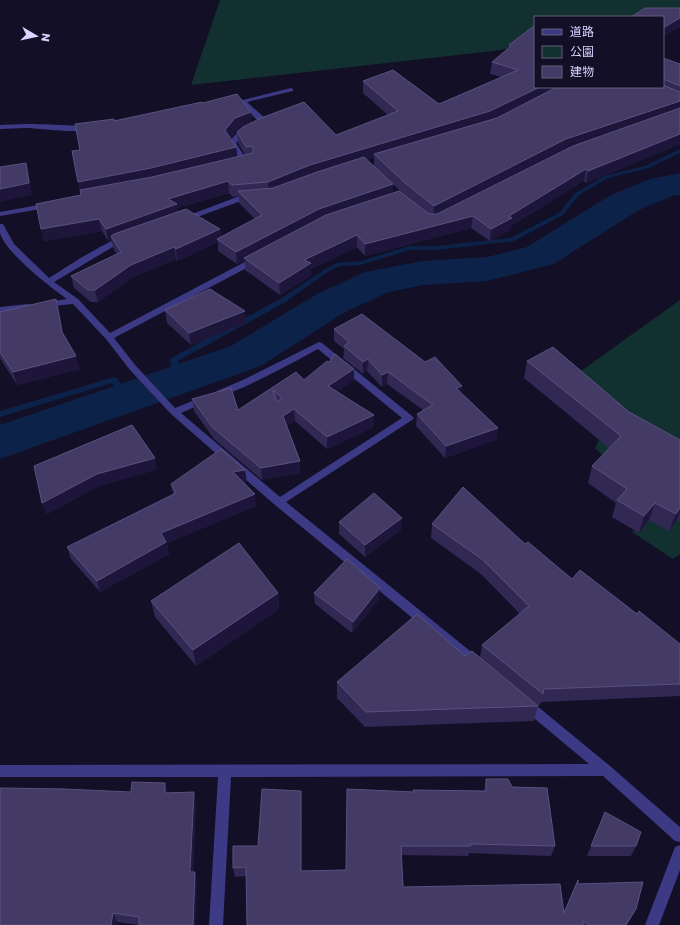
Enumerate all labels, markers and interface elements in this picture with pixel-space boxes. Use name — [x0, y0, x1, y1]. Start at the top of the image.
north arrow — [16, 16, 56, 56]
legend — [534, 16, 664, 88]
text: 道路 — [570, 23, 594, 40]
text: N — [37, 32, 54, 43]
text: 公園 — [570, 43, 594, 60]
text: 建物 — [570, 63, 594, 80]

